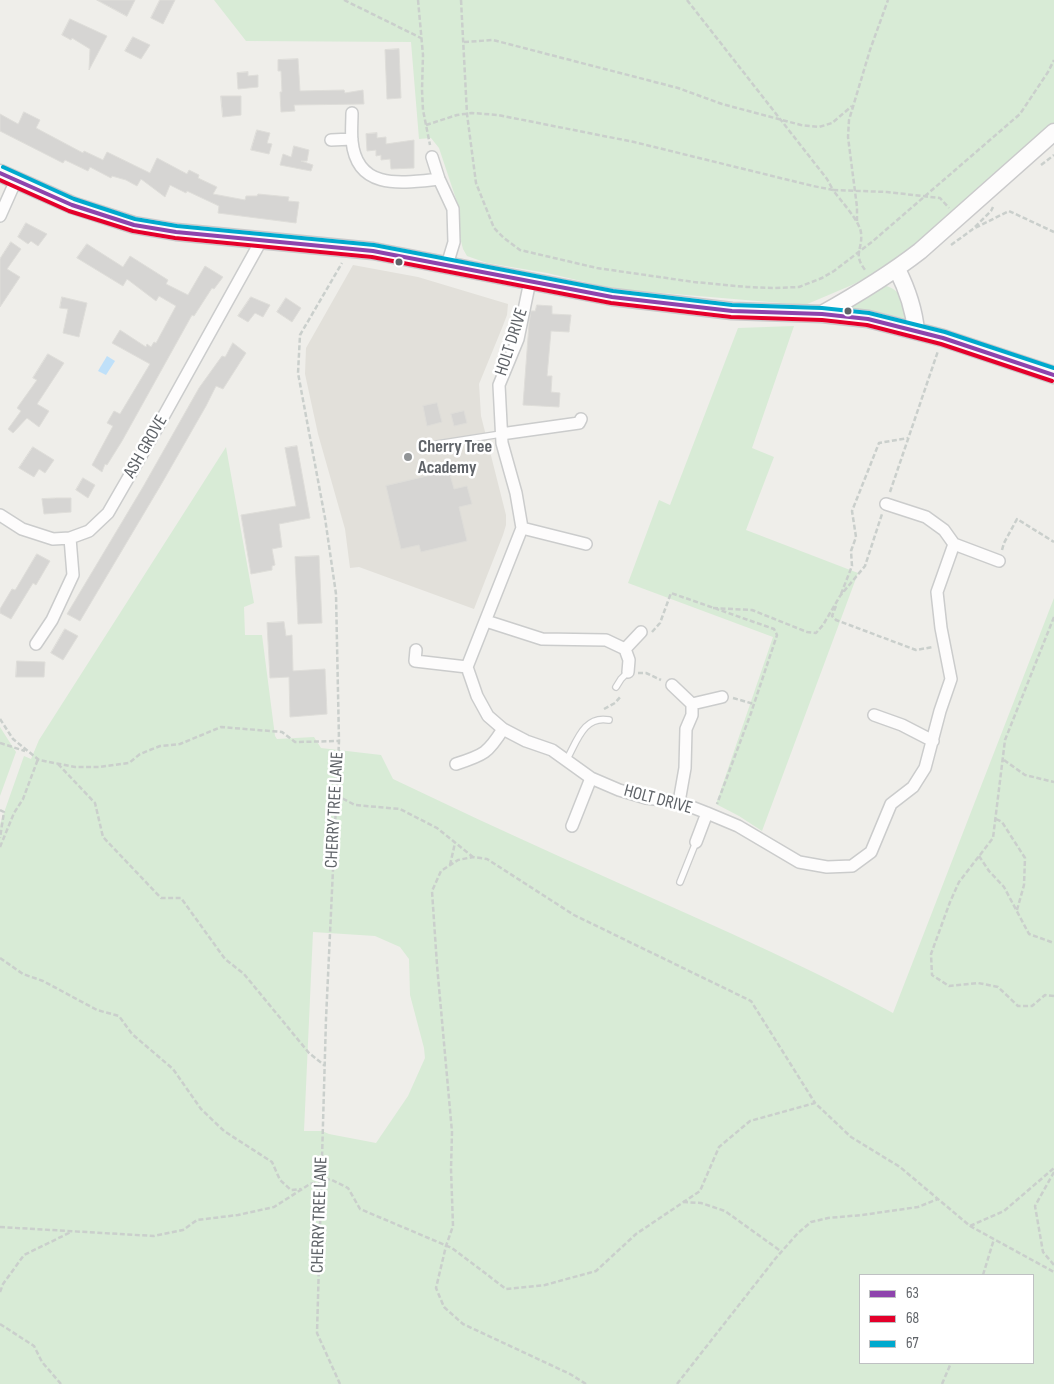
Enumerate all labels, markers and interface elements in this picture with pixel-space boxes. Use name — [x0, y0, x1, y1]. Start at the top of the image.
unlabelled marker — [394, 257, 404, 267]
street label: HOLT DRIVE — [491, 305, 533, 379]
unlabelled marker — [843, 306, 853, 316]
street label: ASH GROVE — [119, 412, 173, 482]
place label: Cherry Tree Academy — [418, 436, 492, 478]
marker: Cherry Tree Academy — [402, 451, 414, 463]
street label: CHERRY TREE LANE — [321, 751, 349, 869]
street label: HOLT DRIVE — [621, 781, 695, 819]
street label: CHERRY TREE LANE — [307, 1156, 333, 1274]
legend — [859, 1274, 1034, 1364]
text: 63 — [906, 1284, 919, 1303]
text: 68 — [906, 1309, 919, 1328]
text: 67 — [906, 1334, 919, 1353]

